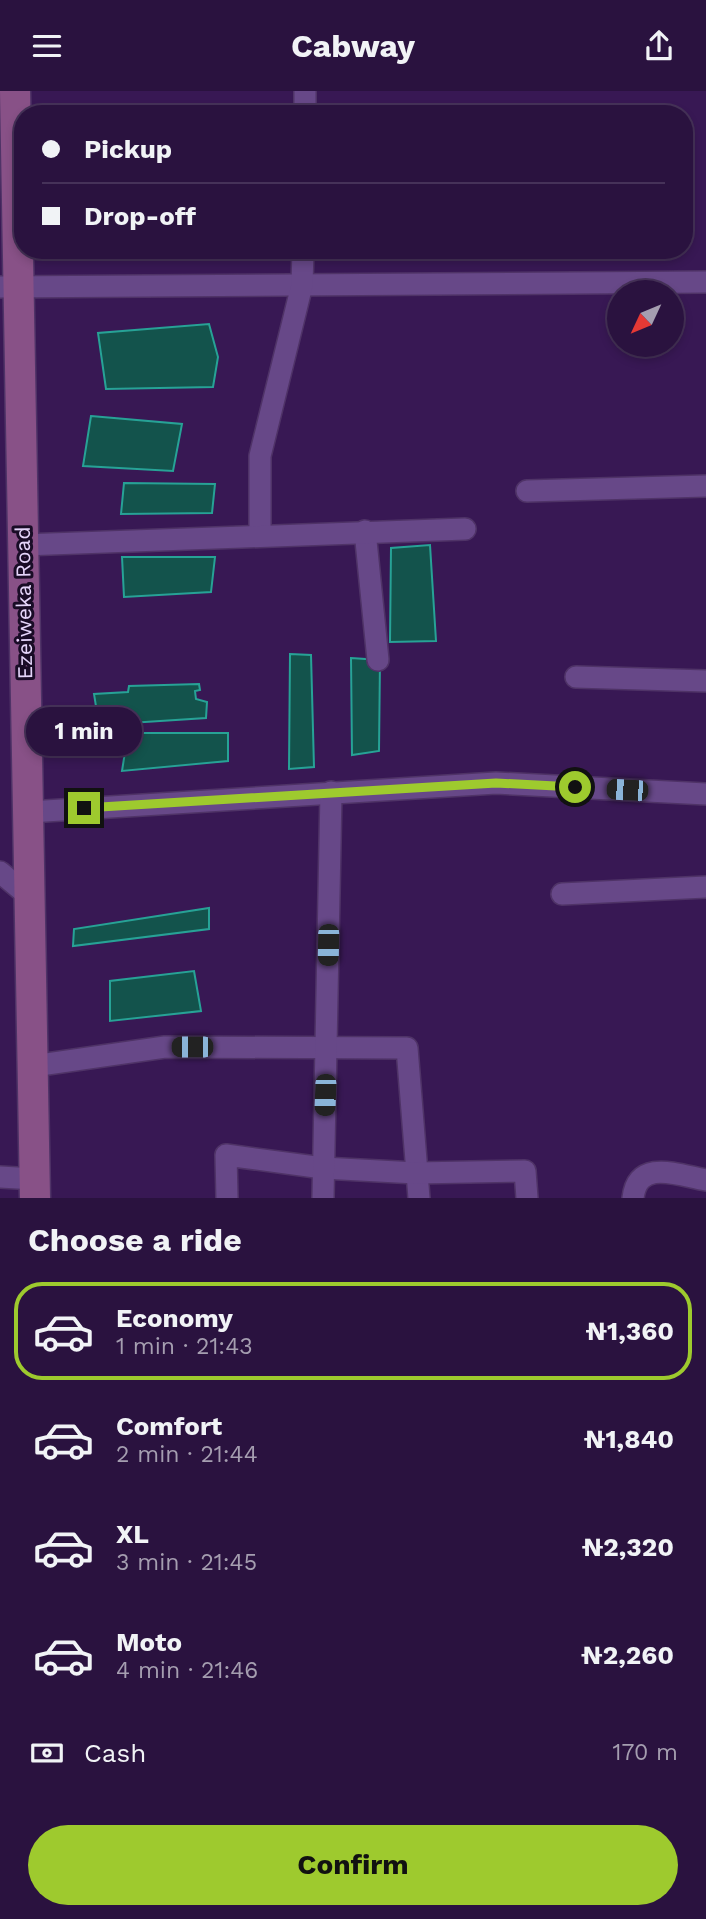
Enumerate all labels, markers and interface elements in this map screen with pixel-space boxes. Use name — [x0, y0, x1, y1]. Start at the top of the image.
icon: menu — [28, 27, 66, 65]
text: Cabway — [291, 27, 415, 65]
icon: share — [640, 27, 678, 65]
text: Pickup — [84, 134, 172, 164]
text: Drop-off — [84, 201, 196, 231]
north arrow — [607, 280, 684, 357]
map controls — [607, 280, 684, 357]
street label: Ezeiweka Road — [10, 526, 37, 680]
callout: 1 min — [26, 707, 142, 755]
text: 1 min — [54, 718, 114, 745]
route start — [559, 771, 591, 803]
car — [606, 778, 649, 802]
route end — [68, 792, 100, 824]
car — [318, 924, 339, 966]
car — [172, 1037, 214, 1058]
car — [314, 1074, 337, 1116]
text: Choose a ride — [28, 1221, 242, 1259]
icon: car — [32, 1300, 95, 1363]
text: Economy — [116, 1303, 233, 1333]
text: ₦1,360 — [586, 1316, 674, 1346]
text: 1 min · 21:43 — [116, 1333, 253, 1360]
icon: car — [32, 1408, 95, 1471]
text: Comfort — [116, 1411, 222, 1441]
text: ₦1,840 — [584, 1424, 674, 1454]
text: 2 min · 21:44 — [116, 1441, 258, 1468]
icon: car — [32, 1516, 95, 1579]
text: XL — [116, 1519, 149, 1549]
text: ₦2,320 — [582, 1532, 674, 1562]
text: 3 min · 21:45 — [116, 1549, 257, 1576]
icon: car — [32, 1624, 95, 1687]
text: Moto — [116, 1627, 182, 1657]
text: ₦2,260 — [581, 1640, 674, 1670]
text: 4 min · 21:46 — [116, 1657, 258, 1684]
icon: cash — [28, 1734, 66, 1772]
text: Cash — [84, 1738, 146, 1768]
text: 170 m — [613, 1739, 678, 1766]
button: Confirm — [28, 1825, 678, 1905]

